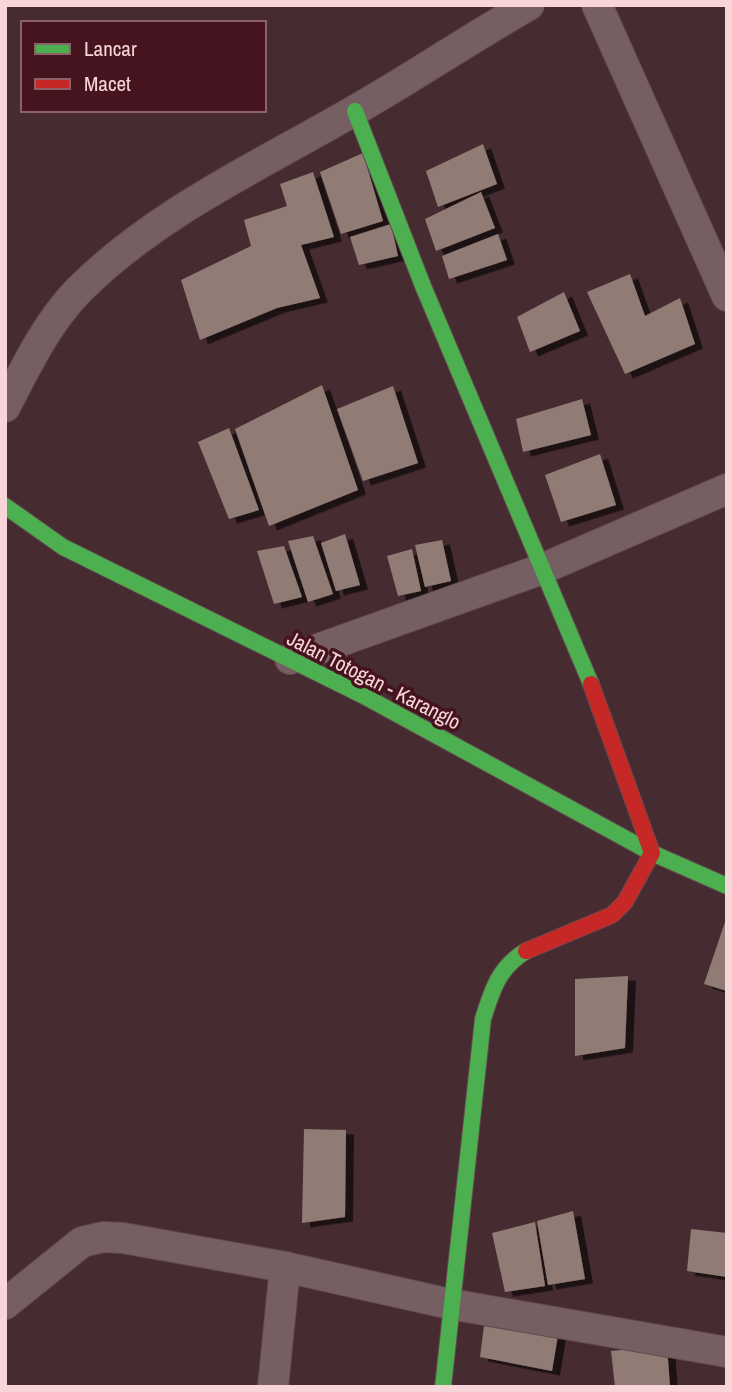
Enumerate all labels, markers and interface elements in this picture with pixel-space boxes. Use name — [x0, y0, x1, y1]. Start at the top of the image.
legend — [21, 21, 266, 112]
text: Lancar — [84, 34, 137, 63]
text: Macet — [84, 69, 131, 98]
street label: Jalan Totogan - Karanglo — [282, 624, 466, 736]

